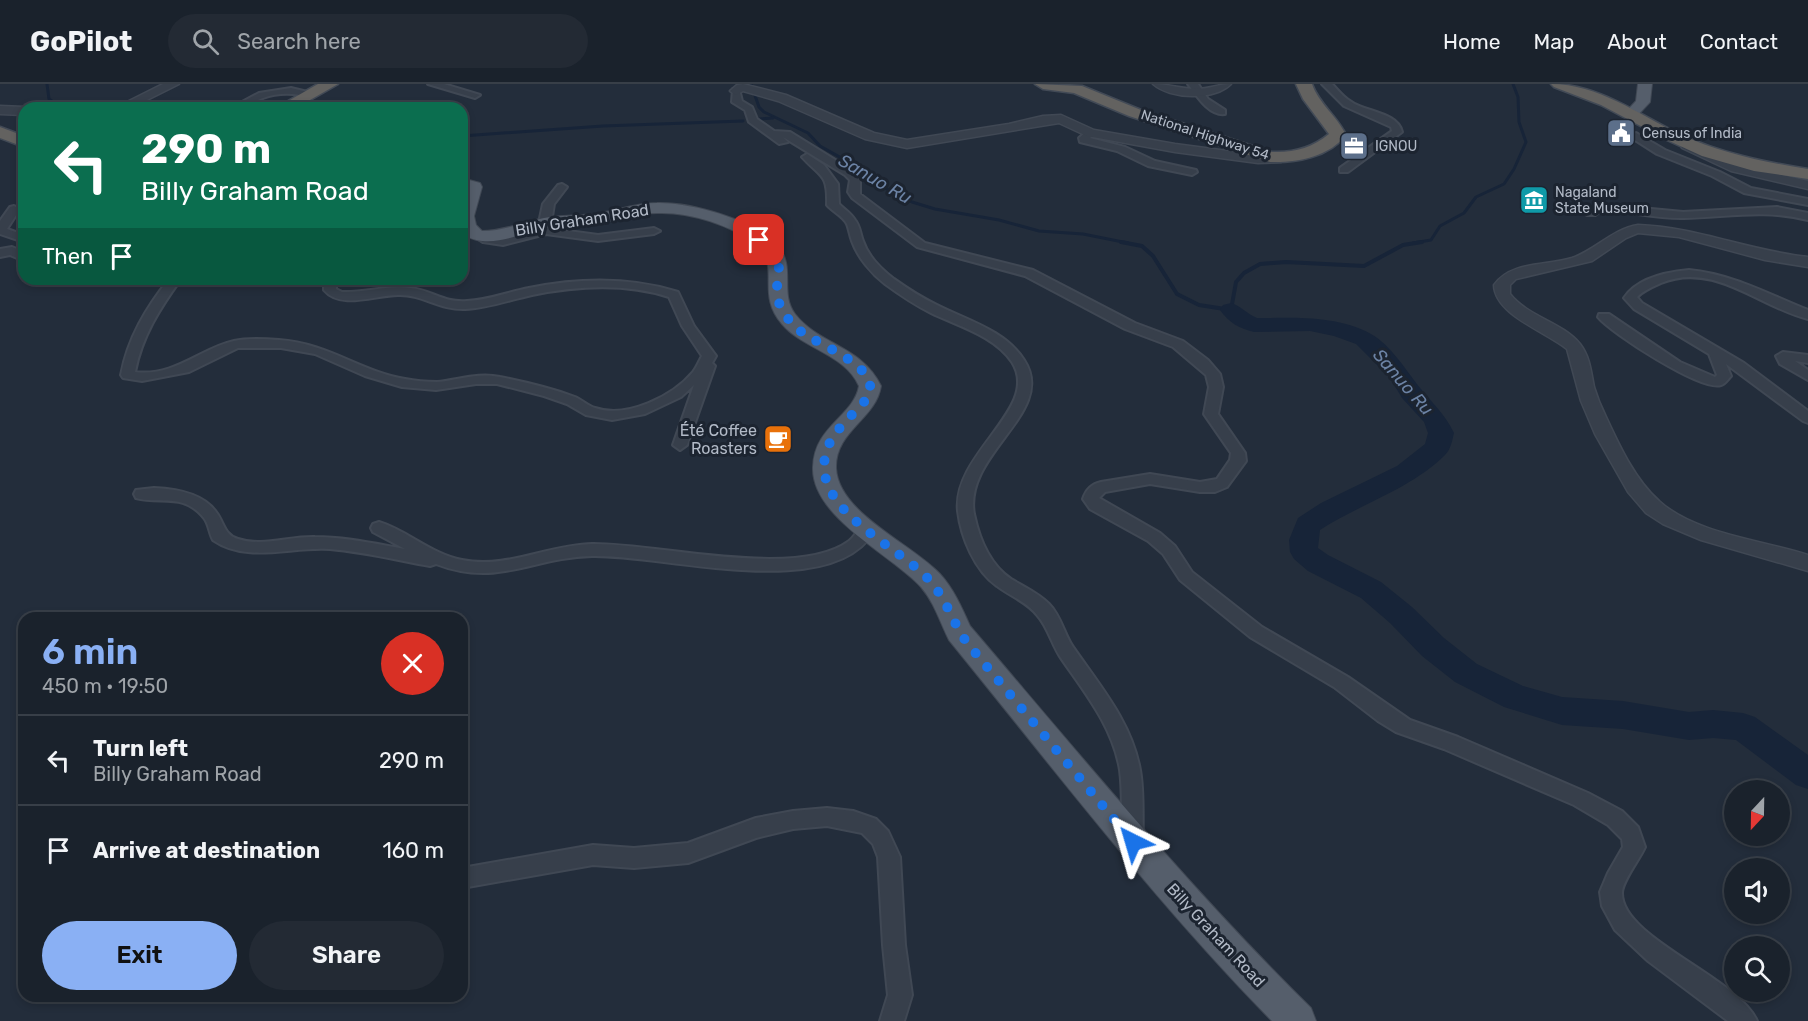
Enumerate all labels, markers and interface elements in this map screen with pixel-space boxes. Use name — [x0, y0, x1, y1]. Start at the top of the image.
search box — [168, 14, 588, 68]
text: GoPilot — [30, 25, 132, 58]
icon: search — [189, 25, 222, 58]
text: Search here — [237, 28, 361, 55]
text: Home — [1443, 29, 1500, 54]
text: Map — [1533, 29, 1574, 54]
text: About — [1607, 29, 1667, 54]
text: Contact — [1700, 29, 1778, 54]
street label: National Highway 54 — [1139, 106, 1272, 164]
public building icon: Census of India — [1605, 117, 1637, 149]
text: 290 m — [141, 124, 271, 174]
place label: Census of India — [1642, 125, 1742, 142]
icon: left — [42, 126, 120, 204]
office icon: IGNOU — [1338, 130, 1370, 162]
place label: IGNOU — [1375, 138, 1417, 155]
water label: Sanuo Ru — [834, 149, 916, 209]
text: Billy Graham Road — [141, 175, 369, 207]
museum icon: Nagaland State Museum — [1518, 184, 1550, 216]
place label: Nagaland State Museum — [1555, 184, 1649, 217]
street label: Billy Graham Road — [514, 200, 650, 240]
pin — [733, 214, 784, 265]
icon: arrive — [742, 223, 775, 256]
icon: arrive — [105, 240, 138, 273]
text: Then — [42, 243, 93, 270]
water label: Sanuo Ru — [1368, 344, 1438, 420]
place label: Été Coffee Roasters — [680, 421, 757, 458]
cafe icon: Été Coffee Roasters — [762, 423, 794, 455]
text: 6 min — [42, 630, 138, 673]
button: close — [381, 632, 444, 695]
text: 450 m · 19:50 — [42, 674, 168, 698]
text: Turn left — [93, 735, 188, 762]
icon: left — [42, 744, 75, 777]
text: 290 m — [379, 747, 444, 774]
text: Billy Graham Road — [93, 762, 262, 786]
north arrow — [1724, 780, 1790, 846]
map controls — [1724, 780, 1790, 1002]
position arrow — [1101, 810, 1165, 874]
icon: arrive — [42, 834, 75, 867]
text: Arrive at destination — [93, 837, 320, 864]
text: 160 m — [382, 837, 444, 864]
button: sound — [1724, 858, 1790, 924]
street label: Billy Graham Road — [1163, 879, 1269, 991]
button: Exit — [42, 921, 237, 990]
button: Share — [249, 921, 444, 990]
button: search — [1724, 936, 1790, 1002]

